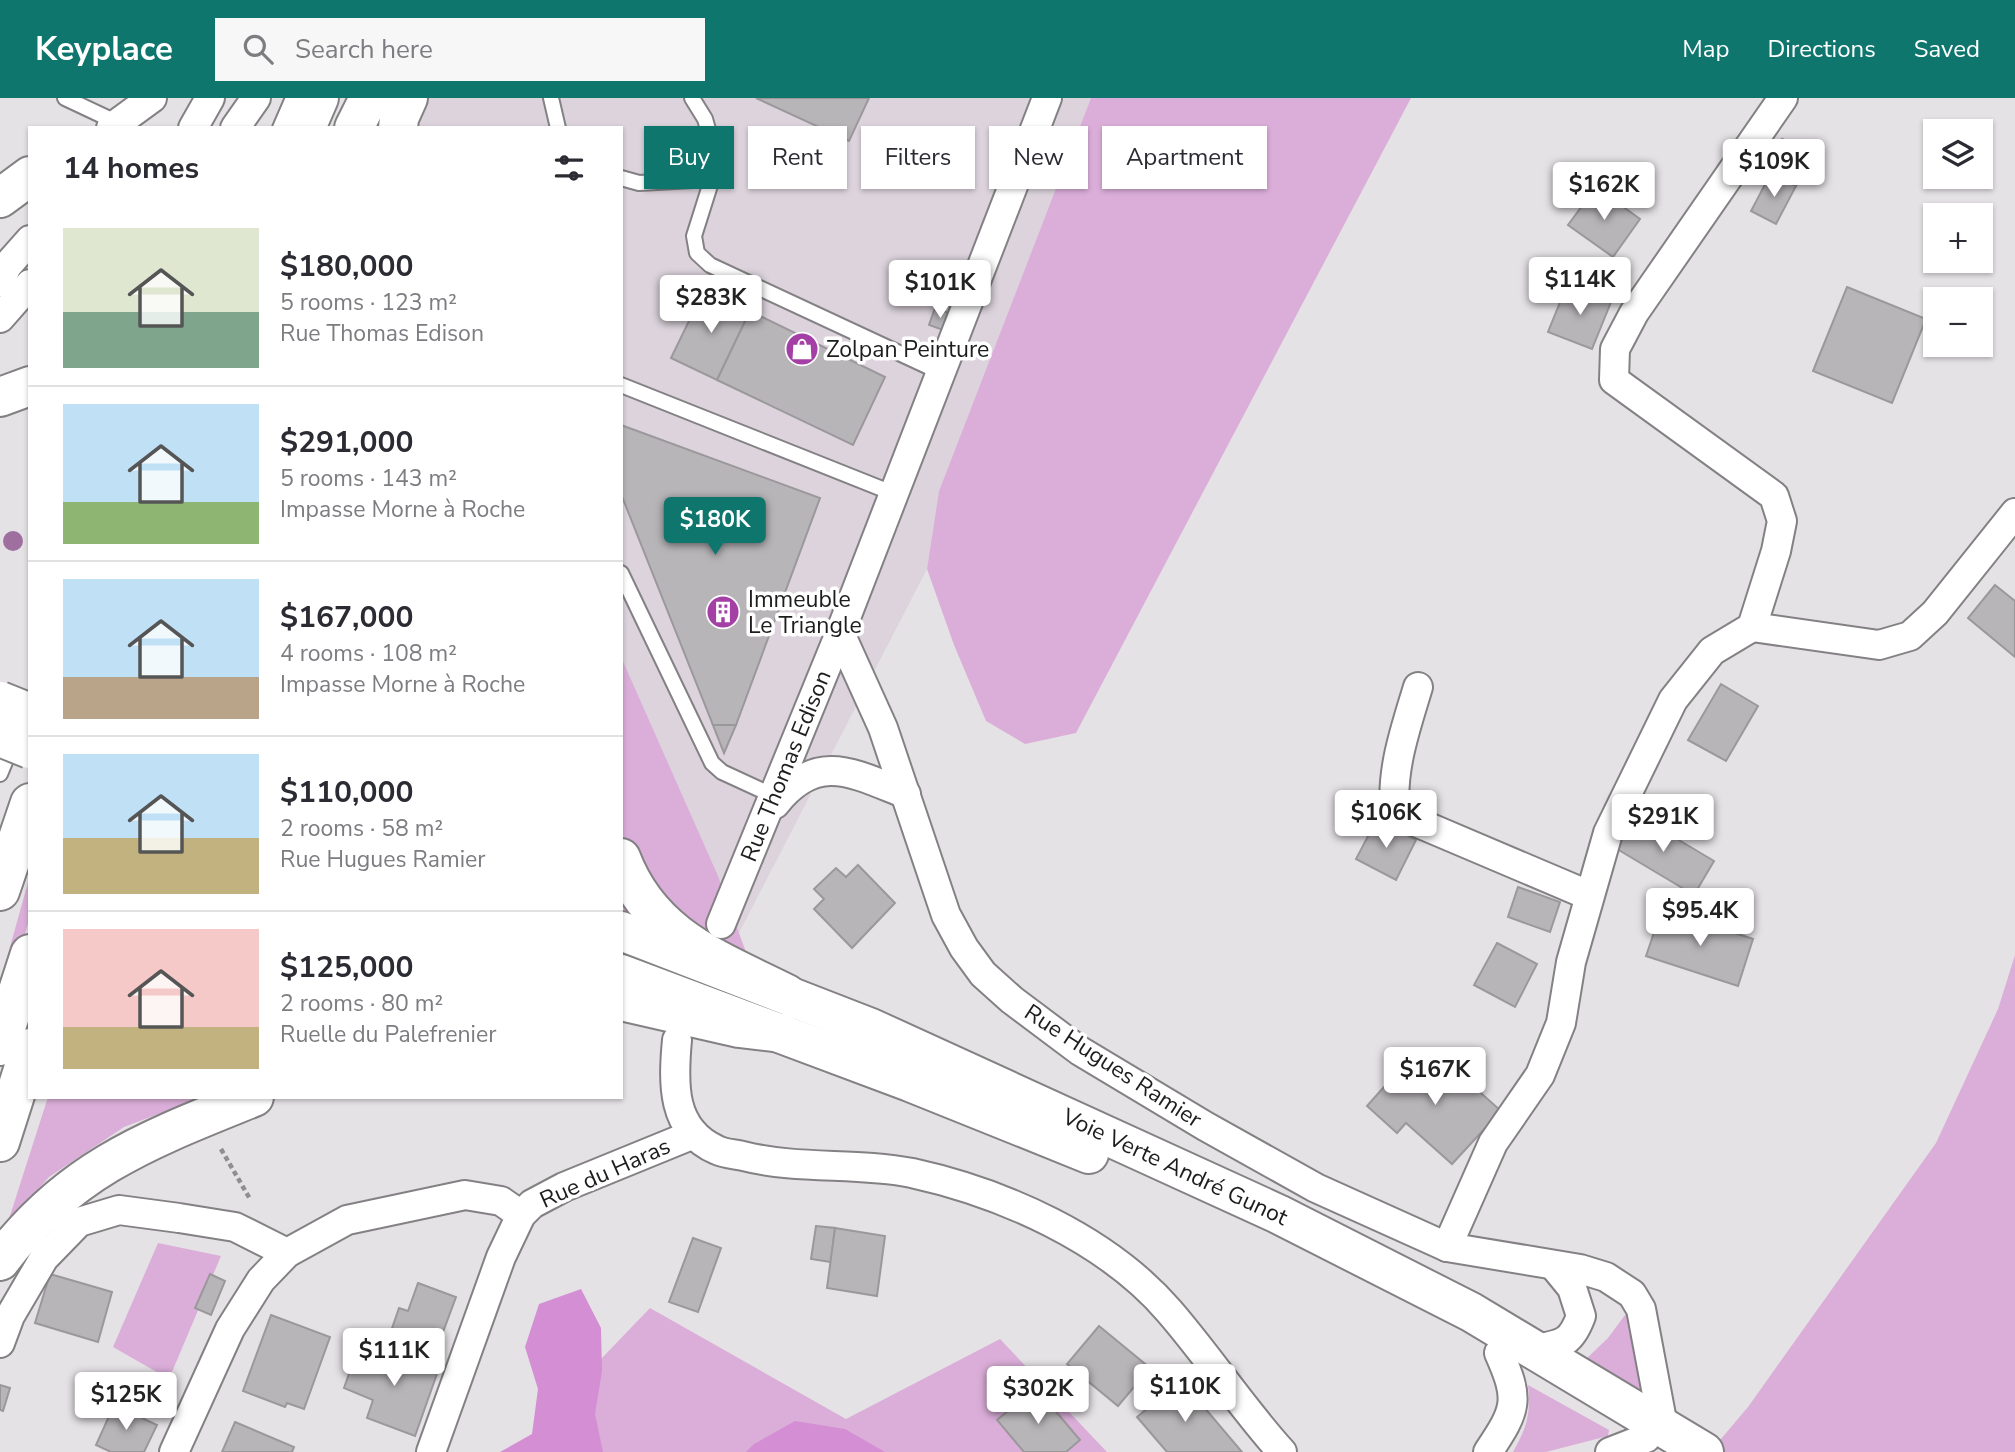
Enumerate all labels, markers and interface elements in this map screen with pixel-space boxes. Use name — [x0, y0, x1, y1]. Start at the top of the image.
search box — [215, 18, 705, 81]
text: Keyplace — [35, 27, 173, 72]
icon: search — [239, 30, 277, 68]
text: Search here — [295, 32, 433, 67]
text: Map — [1682, 33, 1729, 65]
text: Directions — [1767, 33, 1876, 65]
text: Saved — [1914, 33, 1980, 65]
map controls — [1923, 119, 1993, 357]
button: layers — [1923, 119, 1993, 189]
chip: Buy — [644, 126, 734, 189]
chip: Rent — [748, 126, 847, 189]
chip: Filters — [861, 126, 975, 189]
chip: New — [989, 126, 1088, 189]
chip: Apartment — [1102, 126, 1267, 189]
pin: $109K — [1725, 140, 1823, 199]
text: $109K — [1739, 146, 1809, 177]
text: 14 homes — [63, 148, 199, 189]
icon: filters — [550, 149, 588, 187]
pin: $162K — [1555, 162, 1653, 222]
text: $162K — [1569, 169, 1639, 200]
button: + — [1923, 203, 1993, 273]
text: $180,000 — [280, 246, 413, 287]
icon: home — [119, 256, 203, 340]
pin: $114K — [1531, 258, 1629, 317]
pin: $101K — [891, 260, 989, 320]
text: $114K — [1545, 264, 1615, 295]
text: $101K — [905, 267, 975, 298]
pin: $283K — [662, 275, 760, 335]
text: $283K — [676, 282, 746, 313]
text: 5 rooms · 123 m² — [280, 287, 457, 318]
button: − — [1923, 287, 1993, 357]
text: Rue Thomas Edison — [280, 318, 484, 349]
shop icon: Zolpan Peinture — [783, 330, 821, 368]
place label: Zolpan Peinture — [826, 334, 989, 365]
text: $291,000 — [280, 422, 413, 463]
icon: home — [119, 432, 203, 516]
text: 5 rooms · 143 m² — [280, 463, 457, 494]
text: Impasse Morne à Roche — [280, 494, 525, 525]
pin: $180K — [666, 498, 764, 557]
text: $180K — [680, 504, 750, 535]
place label: Immeuble Le Triangle — [748, 584, 862, 641]
building icon: Immeuble Le Triangle — [704, 593, 742, 631]
text: $167,000 — [280, 597, 413, 638]
icon: home — [119, 607, 203, 691]
text: 4 rooms · 108 m² — [280, 638, 457, 669]
street label: Rue Thomas Edison — [733, 666, 839, 866]
text: Impasse Morne à Roche — [280, 669, 525, 700]
text: $110,000 — [280, 772, 413, 813]
icon: home — [119, 782, 203, 866]
pin: $106K — [1337, 790, 1435, 850]
pin: $291K — [1614, 794, 1712, 854]
text: $106K — [1351, 797, 1421, 828]
text: $291K — [1628, 801, 1698, 832]
text: 2 rooms · 58 m² — [280, 813, 443, 844]
text: Rue Hugues Ramier — [280, 844, 485, 875]
pin: $95.4K — [1643, 888, 1757, 948]
text: $95.4K — [1662, 895, 1738, 926]
text: $125,000 — [280, 947, 413, 988]
icon: home — [119, 957, 203, 1041]
text: 2 rooms · 80 m² — [280, 988, 443, 1019]
street label: Rue Hugues Ramier — [1018, 997, 1208, 1135]
text: Ruelle du Palefrenier — [280, 1019, 496, 1050]
pin: $167K — [1386, 1048, 1484, 1107]
text: $167K — [1400, 1054, 1470, 1085]
street label: Voie Verte André Gunot — [1056, 1101, 1294, 1233]
street label: Rue du Haras — [535, 1130, 675, 1216]
pin: $111K — [345, 1328, 443, 1388]
text: $111K — [359, 1335, 429, 1366]
pin: $110K — [1136, 1364, 1234, 1424]
pin: $302K — [989, 1366, 1087, 1426]
text: $110K — [1150, 1371, 1220, 1402]
pin: $125K — [77, 1372, 175, 1432]
text: $302K — [1003, 1373, 1073, 1404]
text: $125K — [91, 1379, 161, 1410]

